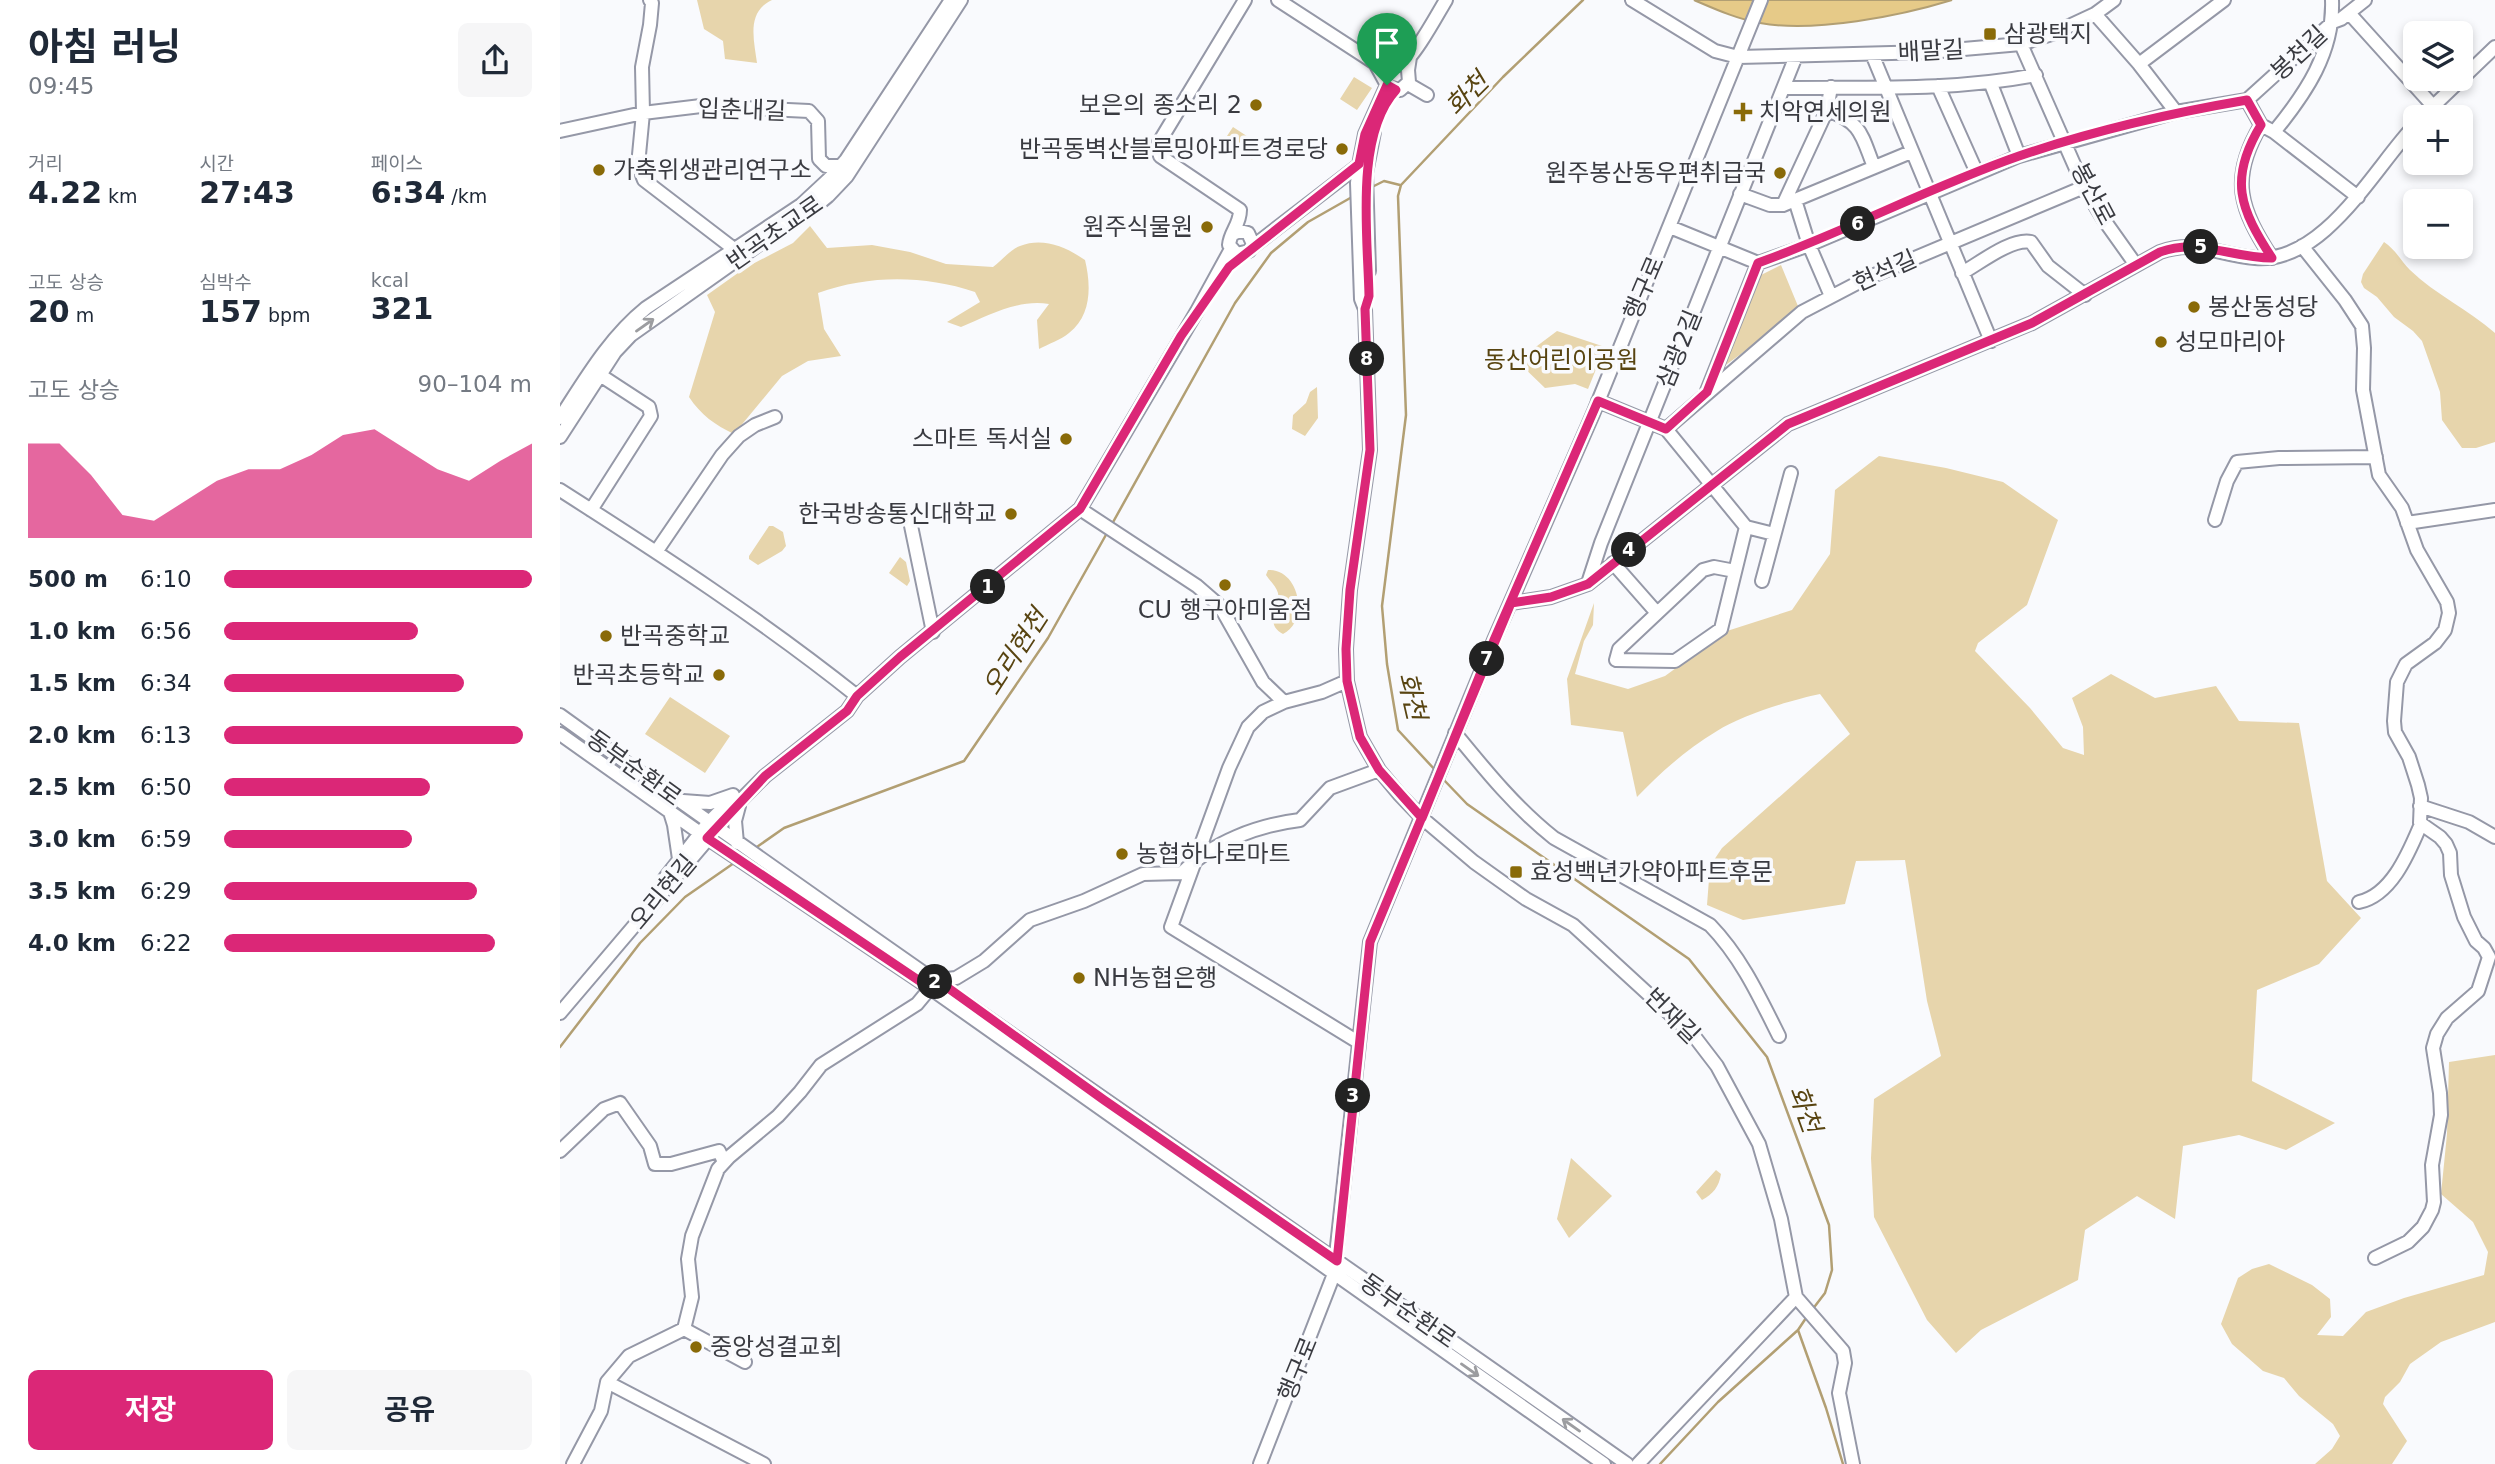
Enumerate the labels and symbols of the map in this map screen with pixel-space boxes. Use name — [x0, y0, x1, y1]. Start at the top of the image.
pin — [1357, 13, 1417, 85]
place label: 삼광택지 — [2004, 20, 2092, 48]
street label: 봉천길 — [2265, 20, 2333, 86]
marker: 삼광택지 — [1982, 26, 1998, 42]
street label: 배말길 — [1897, 35, 1965, 67]
water label: 화천 — [1439, 64, 1497, 122]
place label: 보은의 종소리 2 — [1079, 91, 1242, 119]
street label: 입춘내길 — [697, 94, 787, 126]
marker: 보은의 종소리 2 — [1248, 97, 1264, 113]
place label: 치악연세의원 — [1759, 98, 1891, 126]
marker: 치악연세의원 — [1733, 102, 1753, 122]
place label: 반곡동벽산블루밍아파트경로당 — [1019, 135, 1328, 163]
marker: 반곡동벽산블루밍아파트경로당 — [1334, 141, 1350, 157]
place label: 가축위생관리연구소 — [613, 156, 812, 184]
street label: 봉산로 — [2065, 158, 2121, 230]
place label: 원주봉산동우편취급국 — [1545, 159, 1766, 187]
marker: 가축위생관리연구소 — [591, 162, 607, 178]
marker: 원주봉산동우편취급국 — [1772, 165, 1788, 181]
street label: 반곡초교로 — [722, 190, 828, 276]
pin: 6 — [1840, 206, 1876, 242]
place label: 원주식물원 — [1083, 213, 1193, 241]
marker: 원주식물원 — [1199, 219, 1215, 235]
pin: 5 — [2184, 230, 2218, 264]
street label: 현석길 — [1849, 245, 1921, 297]
street label: 행구로 — [1618, 252, 1670, 324]
place label: 봉산동성당 — [2208, 293, 2318, 321]
marker: 봉산동성당 — [2186, 299, 2202, 315]
street label: 삼광2길 — [1651, 306, 1707, 392]
one-way arrow — [635, 318, 654, 332]
place label: 성모마리아 — [2175, 328, 2285, 356]
marker: 성모마리아 — [2153, 334, 2169, 350]
pin: 8 — [1350, 342, 1384, 376]
park label: 동산어린이공원 — [1484, 346, 1638, 374]
place label: 스마트 독서실 — [912, 425, 1052, 453]
marker: 스마트 독서실 — [1058, 431, 1074, 447]
place label: 한국방송통신대학교 — [798, 500, 997, 528]
marker: 한국방송통신대학교 — [1003, 506, 1019, 522]
pin: 4 — [1612, 532, 1646, 568]
pin: 1 — [970, 570, 1006, 604]
marker: CU 행구아미움점 — [1217, 577, 1233, 593]
place label: CU 행구아미움점 — [1138, 596, 1312, 624]
water label: 오리현천 — [976, 601, 1055, 700]
place label: 반곡중학교 — [620, 622, 730, 650]
marker: 반곡중학교 — [598, 628, 614, 644]
pin: 7 — [1469, 642, 1504, 676]
place label: 반곡초등학교 — [573, 661, 705, 689]
marker: 반곡초등학교 — [711, 667, 727, 683]
water label: 화천 — [1392, 669, 1433, 726]
street label: 동부순환로 — [581, 724, 687, 812]
place label: 농협하나로마트 — [1136, 840, 1291, 868]
marker: 농협하나로마트 — [1114, 846, 1130, 862]
street label: 오리현길 — [624, 849, 702, 935]
place label: 효성백년가약아파트후문 — [1530, 858, 1773, 886]
marker: 효성백년가약아파트후문 — [1508, 864, 1524, 880]
pin: 2 — [918, 964, 952, 1000]
place label: NH농협은행 — [1093, 964, 1217, 992]
marker: NH농협은행 — [1071, 970, 1087, 986]
street label: 번재길 — [1639, 983, 1705, 1049]
pin: 3 — [1336, 1078, 1370, 1114]
water label: 화천 — [1783, 1081, 1828, 1140]
street label: 동부순환로 — [1355, 1268, 1461, 1354]
place label: 중앙성결교회 — [710, 1333, 842, 1361]
street label: 행구로 — [1273, 1333, 1323, 1405]
marker: 중앙성결교회 — [688, 1339, 704, 1355]
one-way arrow — [1460, 1363, 1479, 1377]
one-way arrow — [1562, 1418, 1581, 1432]

